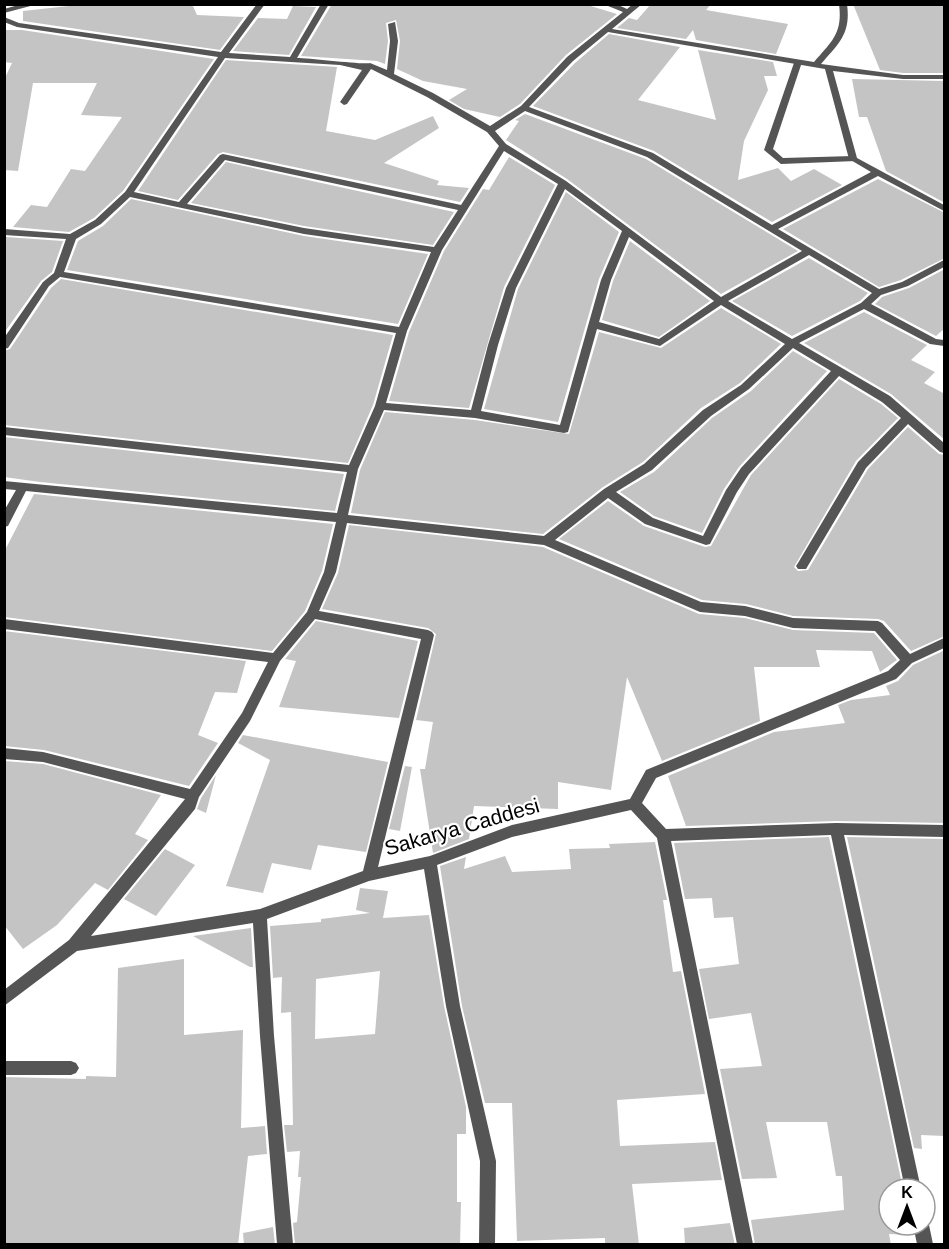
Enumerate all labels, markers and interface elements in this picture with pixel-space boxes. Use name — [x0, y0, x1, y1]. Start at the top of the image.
street label: Sakarya Caddesi — [382, 793, 542, 860]
north arrow — [877, 1177, 937, 1237]
text: K — [901, 1184, 913, 1201]

